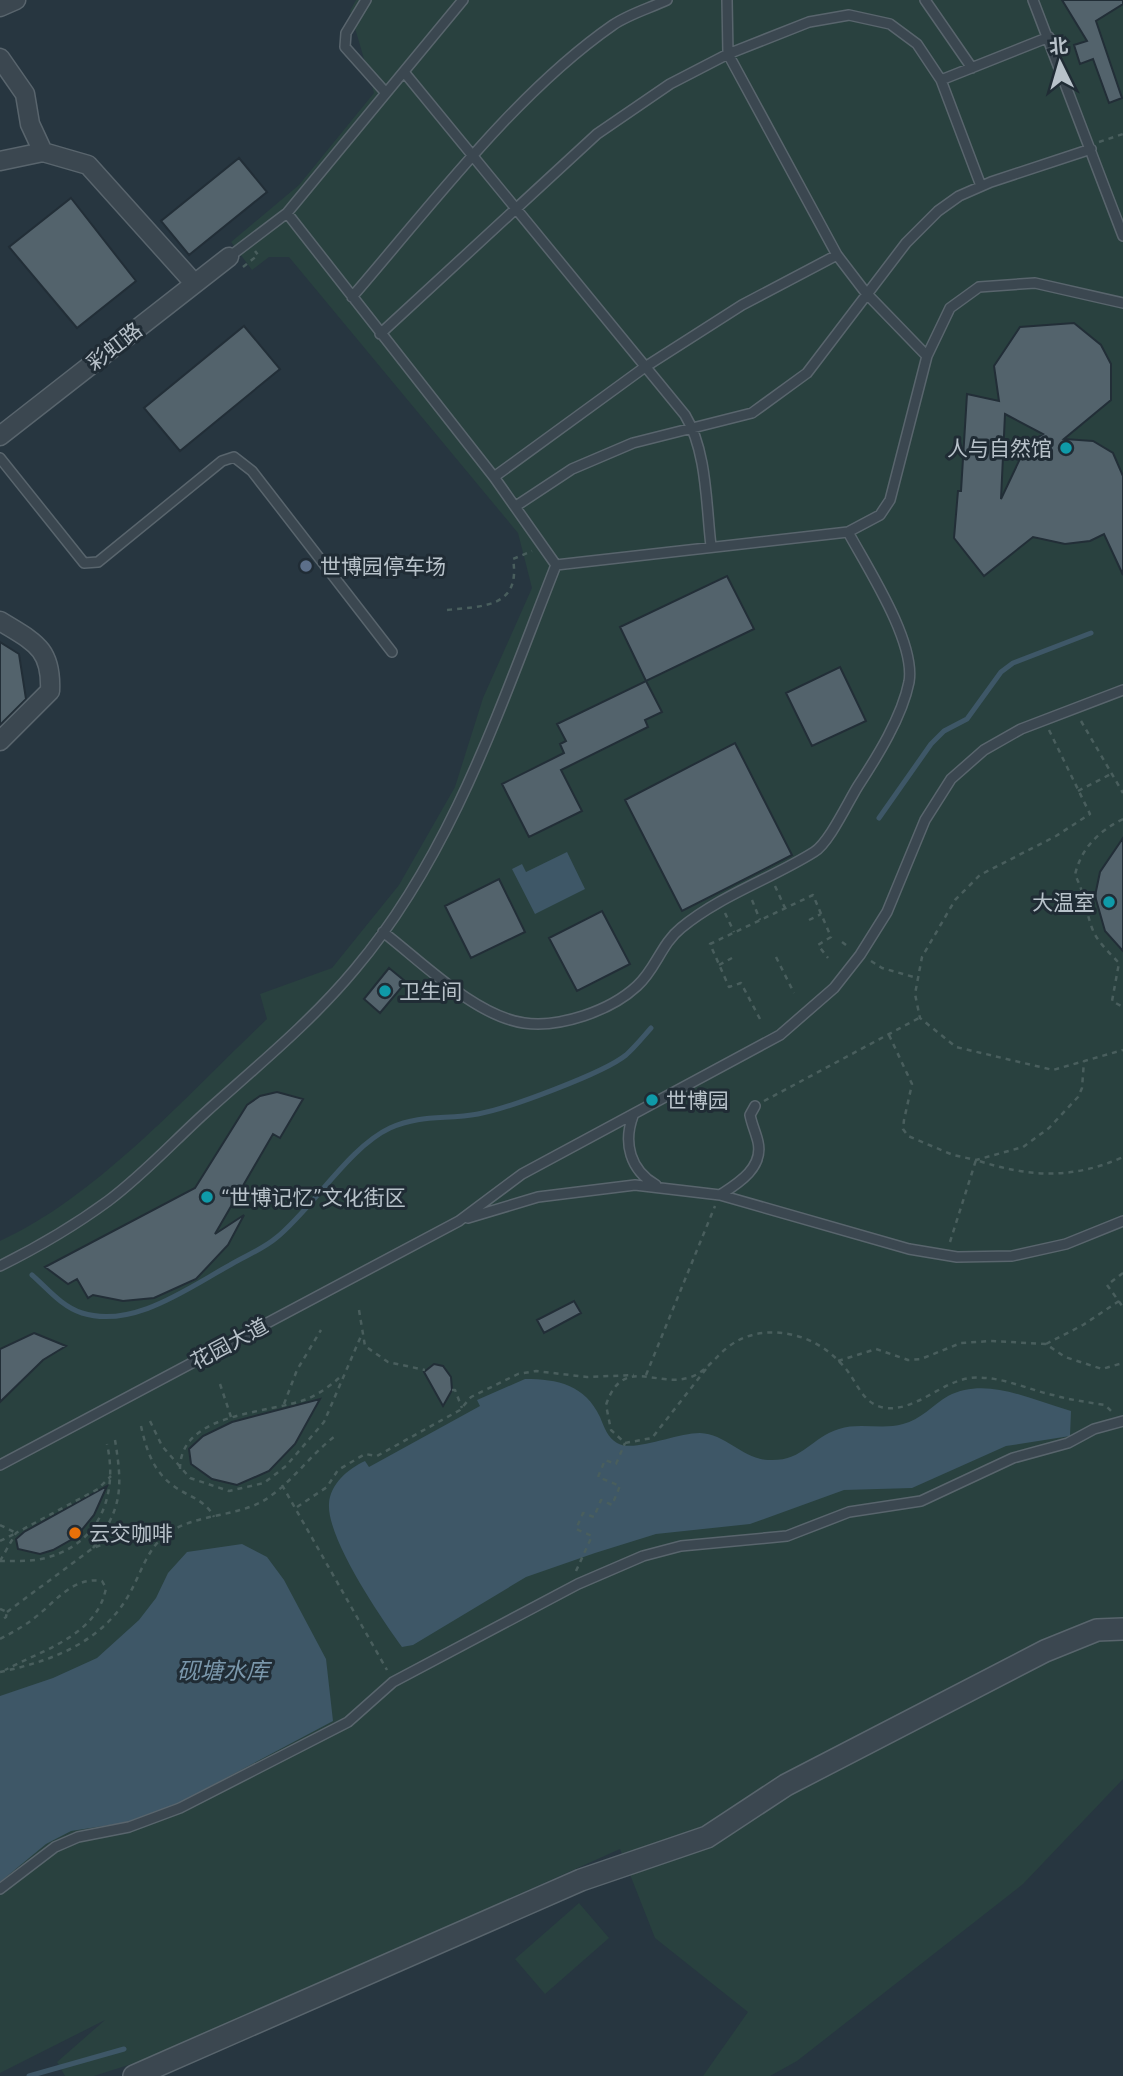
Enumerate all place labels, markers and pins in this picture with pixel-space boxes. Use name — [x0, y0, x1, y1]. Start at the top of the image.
place label: 人与自然馆 — [947, 436, 1052, 460]
marker: 人与自然馆 — [1058, 440, 1074, 456]
place label: 世博园停车场 — [320, 554, 446, 578]
marker: 世博园停车场 — [298, 558, 314, 574]
place label: 大温室 — [1032, 890, 1095, 914]
marker: 大温室 — [1101, 894, 1117, 910]
place label: 卫生间 — [399, 979, 462, 1003]
marker: 卫生间 — [377, 983, 393, 999]
place label: 世博园 — [666, 1088, 729, 1112]
marker: 世博园 — [644, 1092, 660, 1108]
place label: “世博记忆”文化街区 — [221, 1185, 406, 1209]
marker: “世博记忆”文化街区 — [199, 1189, 215, 1205]
place label: 云交咖啡 — [89, 1521, 173, 1545]
marker: 云交咖啡 — [67, 1525, 83, 1541]

